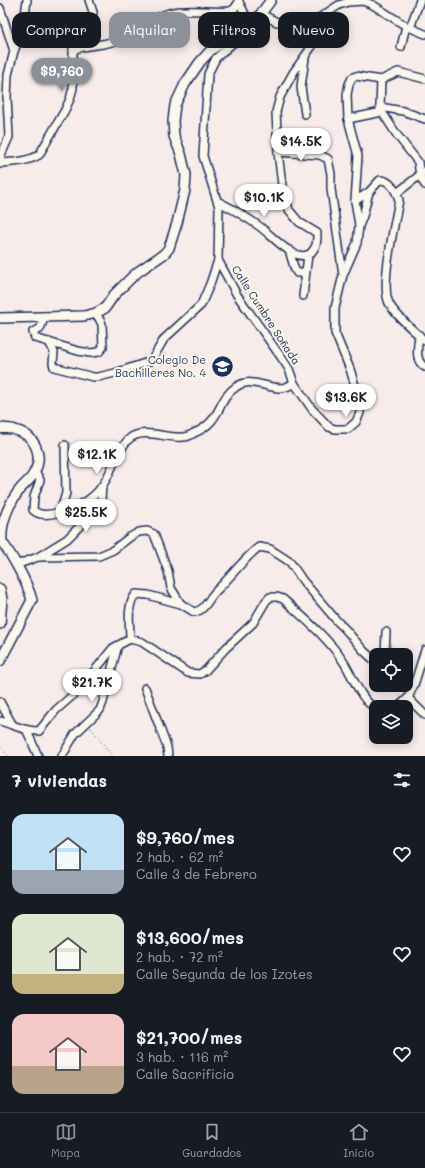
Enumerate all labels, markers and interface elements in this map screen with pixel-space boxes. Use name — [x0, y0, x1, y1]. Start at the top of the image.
chip: Comprar — [12, 12, 101, 48]
chip: Alquilar — [109, 12, 190, 48]
chip: Filtros — [198, 12, 270, 48]
chip: Nuevo — [278, 12, 349, 48]
pin: $9,760 — [29, 58, 95, 92]
text: $9,760 — [40, 62, 84, 79]
pin: $14.5K — [268, 128, 334, 162]
text: $14.5K — [280, 132, 322, 149]
pin: $10.1K — [231, 184, 297, 218]
text: $10.1K — [244, 188, 284, 205]
street label: Calle Cumbre Soñada — [229, 262, 304, 367]
place label: Colegio De Bachilleres No. 4 — [115, 352, 207, 380]
school or university icon: Colegio De Bachilleres No. 4 — [209, 353, 235, 379]
pin: $13.6K — [313, 384, 379, 418]
text: $13.6K — [325, 388, 367, 405]
pin: $12.1K — [64, 441, 130, 475]
text: $12.1K — [77, 445, 117, 462]
pin: $25.5K — [53, 499, 119, 533]
text: $25.5K — [64, 503, 108, 520]
map controls — [369, 648, 413, 744]
button: locate — [369, 648, 413, 692]
pin: $21.7K — [59, 669, 125, 703]
text: $21.7K — [72, 673, 112, 690]
button: layers — [369, 700, 413, 744]
text: 7 viviendas — [12, 769, 107, 791]
icon: filters — [391, 769, 413, 791]
text: $9,760/mes — [136, 826, 235, 848]
icon: home — [44, 830, 92, 878]
icon: heart — [391, 843, 413, 865]
text: 2 hab. · 62 m² — [136, 848, 223, 865]
text: Calle 3 de Febrero — [136, 865, 257, 882]
text: $13,600/mes — [136, 926, 244, 948]
icon: home — [44, 930, 92, 978]
icon: heart — [391, 943, 413, 965]
text: 2 hab. · 72 m² — [136, 948, 223, 965]
text: Calle Segunda de los Izotes — [136, 965, 312, 982]
text: $21,700/mes — [136, 1026, 242, 1048]
icon: home — [44, 1030, 92, 1078]
icon: heart — [391, 1043, 413, 1065]
text: 3 hab. · 116 m² — [136, 1048, 228, 1065]
text: Calle Sacrificio — [136, 1065, 234, 1082]
tab: Mapa — [51, 1121, 80, 1160]
tab: Guardados — [182, 1121, 241, 1160]
tab: Inicio — [343, 1121, 374, 1160]

